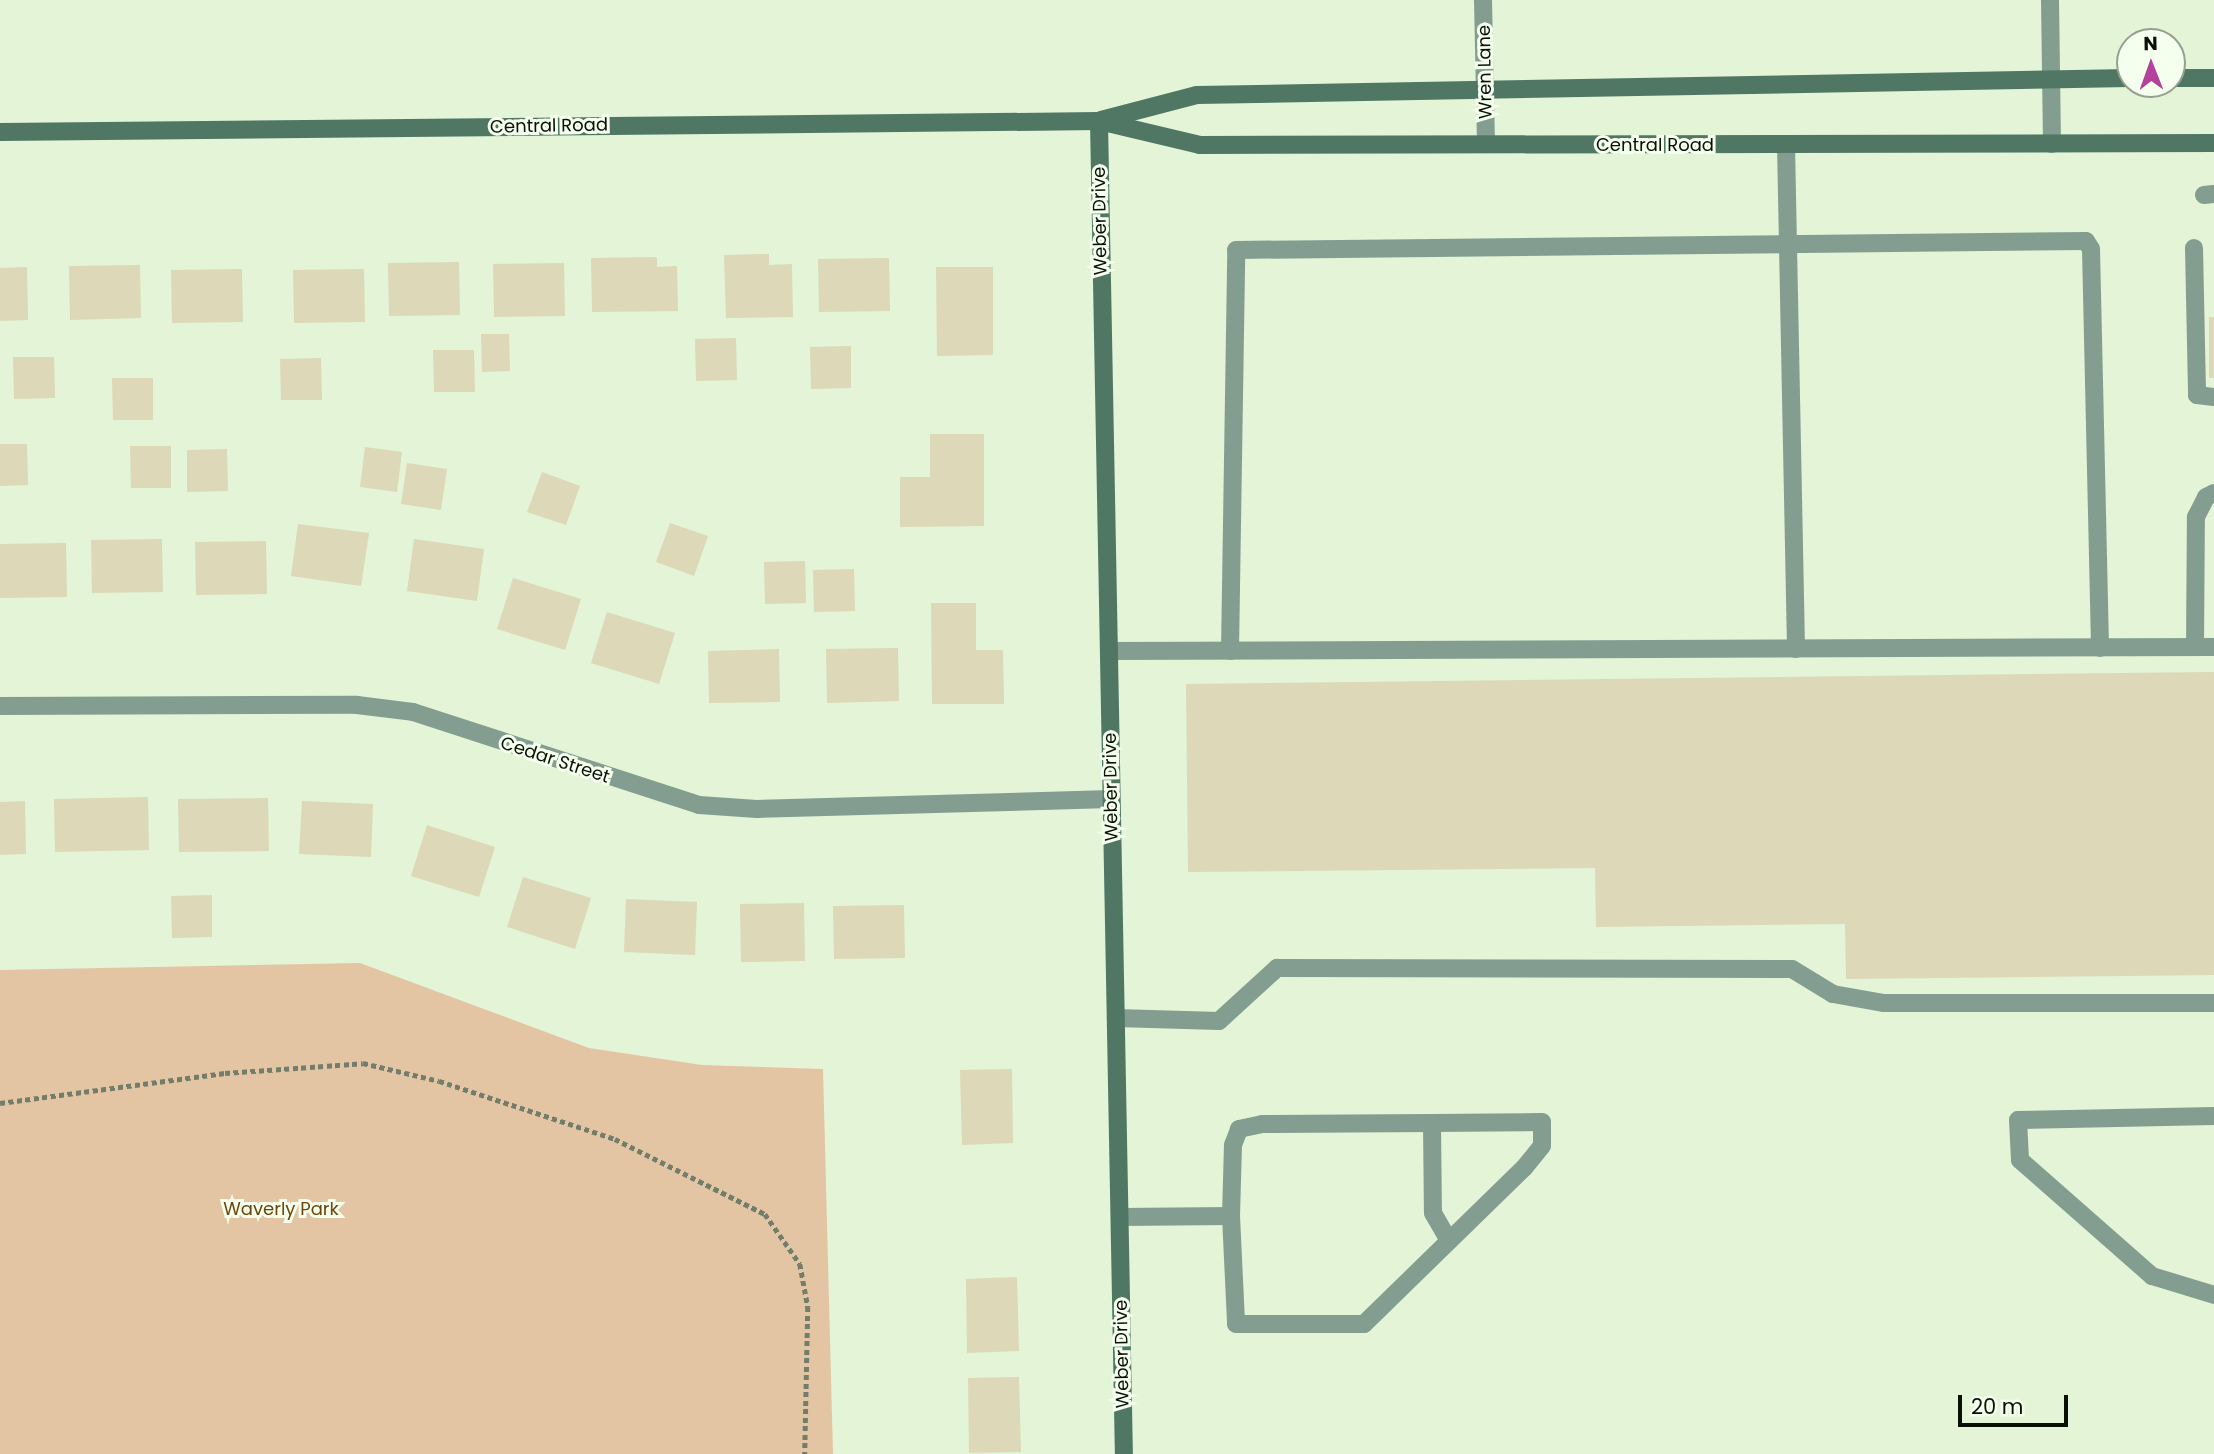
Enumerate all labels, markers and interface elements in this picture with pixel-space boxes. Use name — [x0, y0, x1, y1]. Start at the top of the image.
street label: Wren Lane — [1473, 25, 1497, 119]
north arrow — [2116, 28, 2186, 98]
text: N — [2143, 30, 2158, 57]
street label: Central Road — [490, 114, 608, 138]
street label: Central Road — [1596, 134, 1714, 156]
street label: Weber Drive — [1088, 166, 1112, 276]
street label: Cedar Street — [498, 732, 612, 788]
street label: Weber Drive — [1099, 732, 1123, 842]
park label: Waverly Park — [223, 1198, 339, 1220]
street label: Weber Drive — [1110, 1299, 1134, 1409]
scale bar — [1962, 1380, 2072, 1424]
text: 20 m — [1971, 1392, 2024, 1421]

